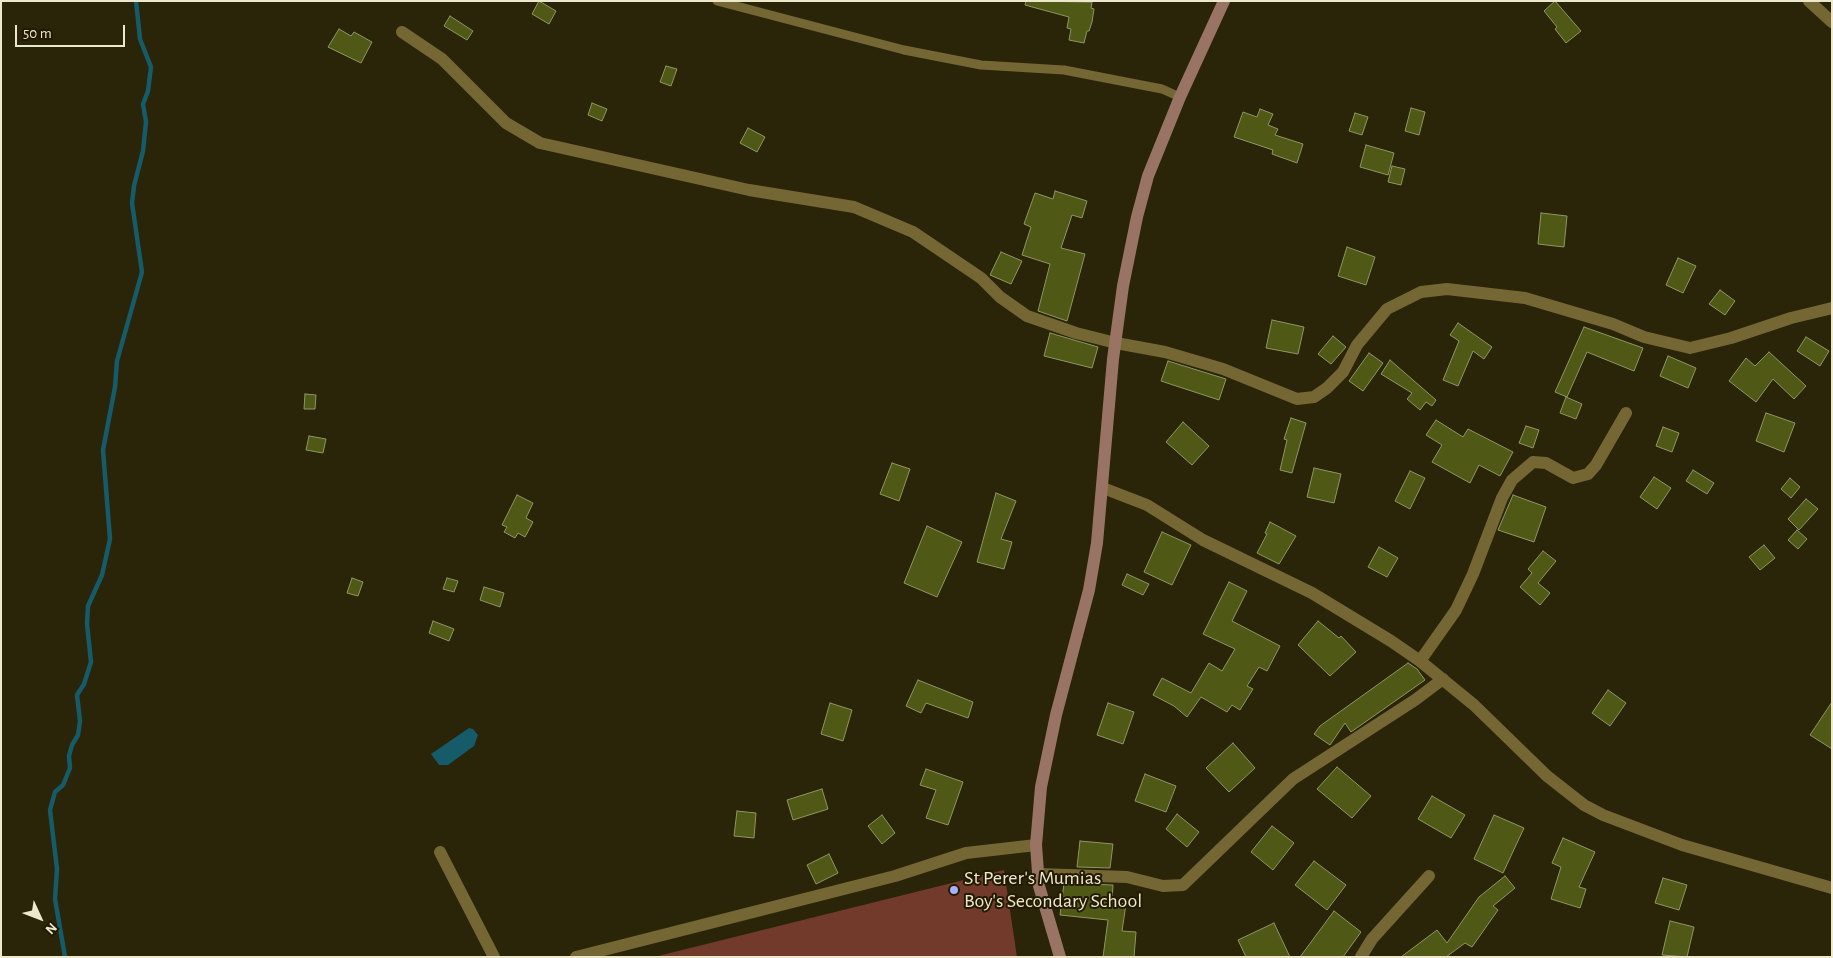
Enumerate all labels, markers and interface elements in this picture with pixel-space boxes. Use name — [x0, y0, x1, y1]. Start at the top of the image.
scale bar — [18, 15, 128, 47]
text: 50 m — [23, 26, 52, 41]
place label: St Perer's Mumias Boy's Secondary School — [964, 866, 1142, 913]
marker: St Perer's Mumias Boy's Secondary School — [948, 884, 960, 896]
north arrow — [15, 893, 65, 943]
text: N — [43, 920, 59, 937]

